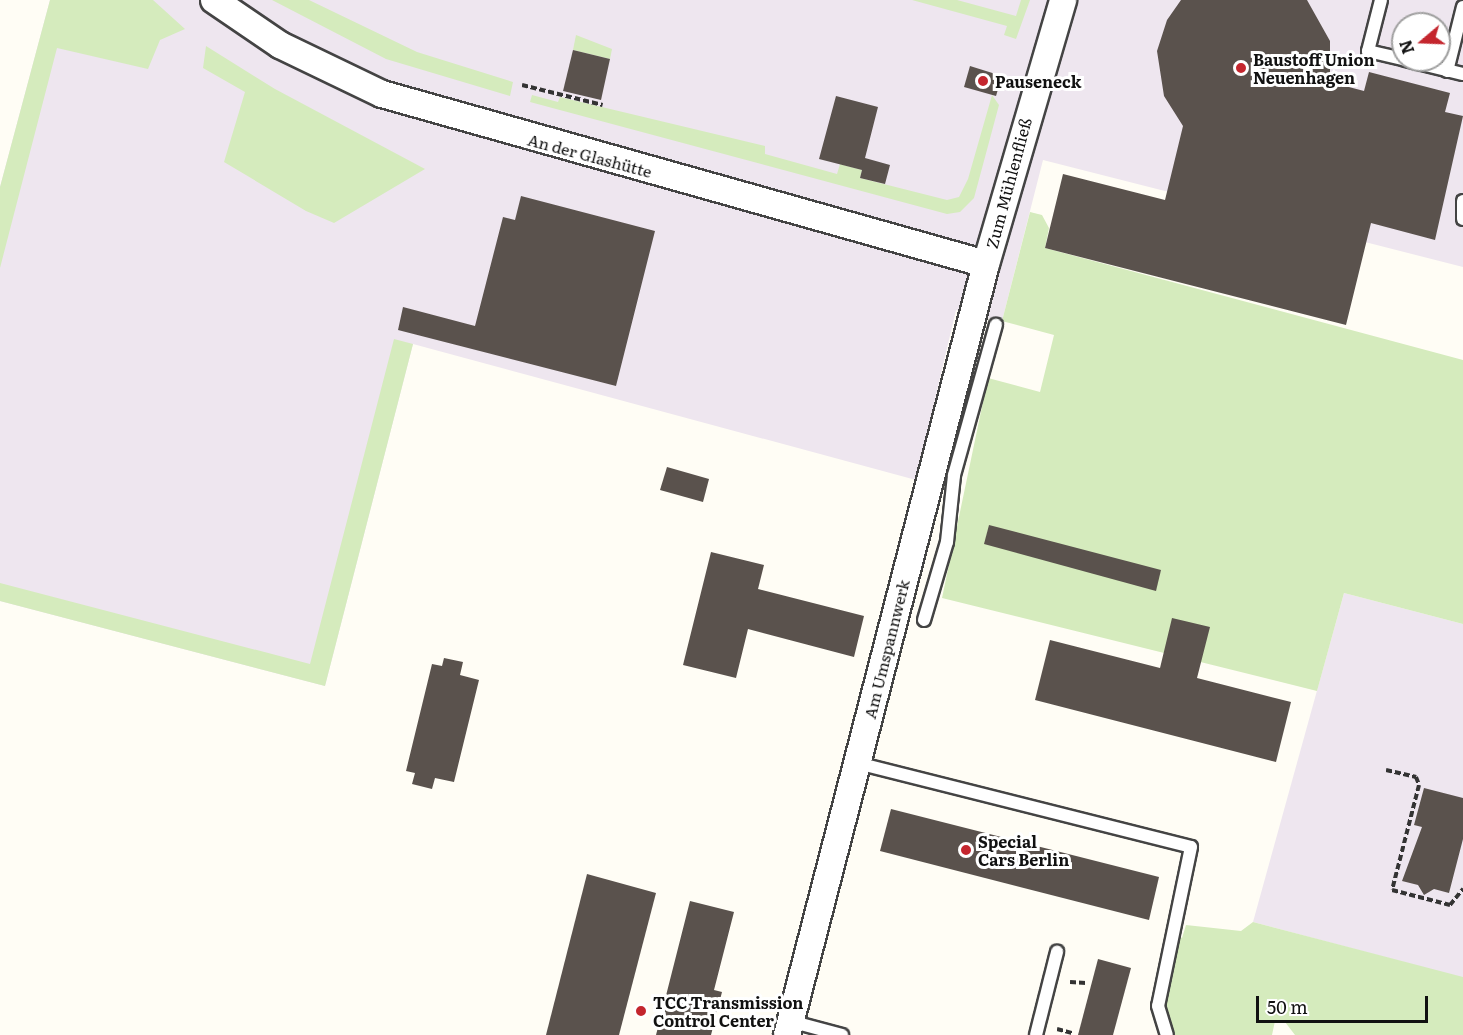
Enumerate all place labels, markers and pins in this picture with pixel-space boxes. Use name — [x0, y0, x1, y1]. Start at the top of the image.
place label: Baustoff Union Neuenhagen — [1253, 49, 1375, 87]
marker: Baustoff Union Neuenhagen — [1234, 61, 1248, 75]
place label: Pauseneck — [995, 71, 1081, 91]
marker: Pauseneck — [976, 74, 990, 88]
place label: Special Cars Berlin — [978, 831, 1069, 869]
marker: Special Cars Berlin — [959, 843, 973, 857]
place label: TCC Transmission Control Center — [653, 992, 803, 1030]
marker: TCC Transmission Control Center — [634, 1004, 648, 1018]

